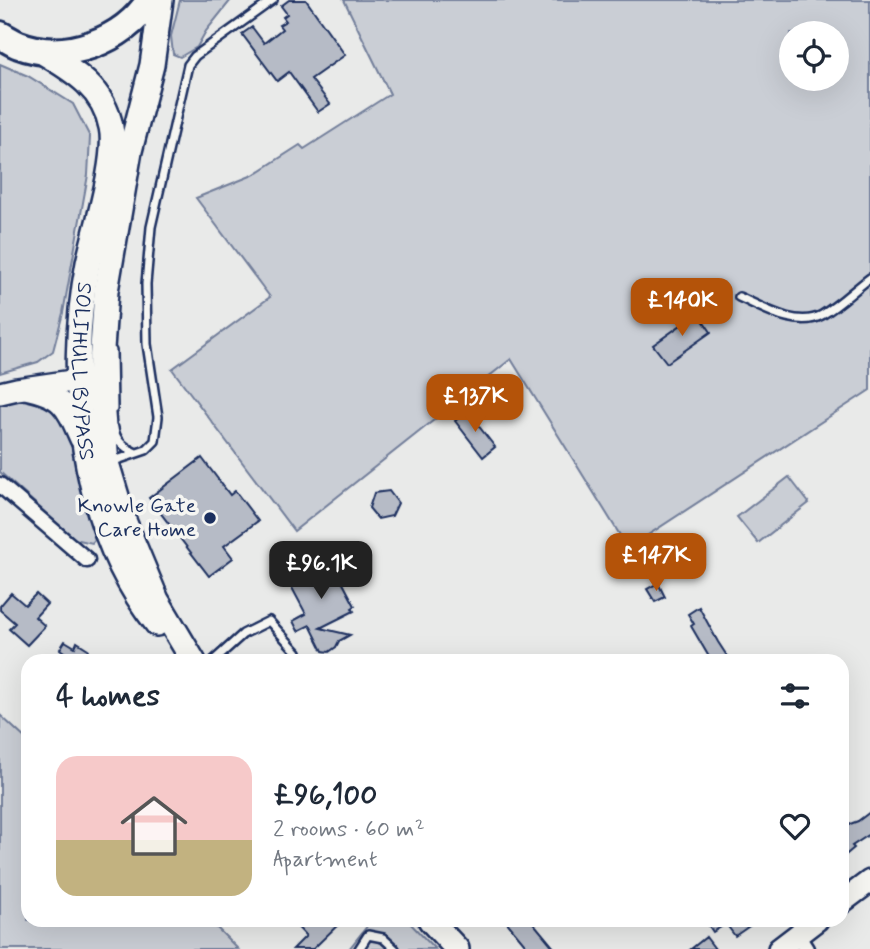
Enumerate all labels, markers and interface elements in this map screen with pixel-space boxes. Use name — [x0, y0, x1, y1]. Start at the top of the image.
map controls — [779, 21, 849, 91]
button: locate — [779, 21, 849, 91]
pin: £140K — [633, 278, 731, 338]
street label: SOLIHULL BYPASS — [64, 280, 101, 463]
text: £140K — [647, 286, 717, 316]
pin: £137K — [426, 374, 524, 434]
text: £137K — [442, 382, 508, 412]
place label: Knowle Gate Care Home — [78, 492, 196, 544]
marker: Knowle Gate Care Home — [202, 510, 218, 526]
pin: £147K — [607, 534, 705, 593]
text: £147K — [621, 541, 691, 571]
pin: £96.1K — [264, 542, 378, 601]
text: £96.1K — [285, 549, 357, 579]
text: 4 homes — [56, 677, 160, 716]
icon: filters — [776, 677, 814, 715]
text: £96,100 — [273, 776, 378, 815]
icon: home — [112, 784, 196, 868]
icon: heart — [776, 807, 814, 845]
text: 2 rooms · 60 m² — [273, 815, 425, 845]
text: Apartment — [273, 845, 378, 875]

